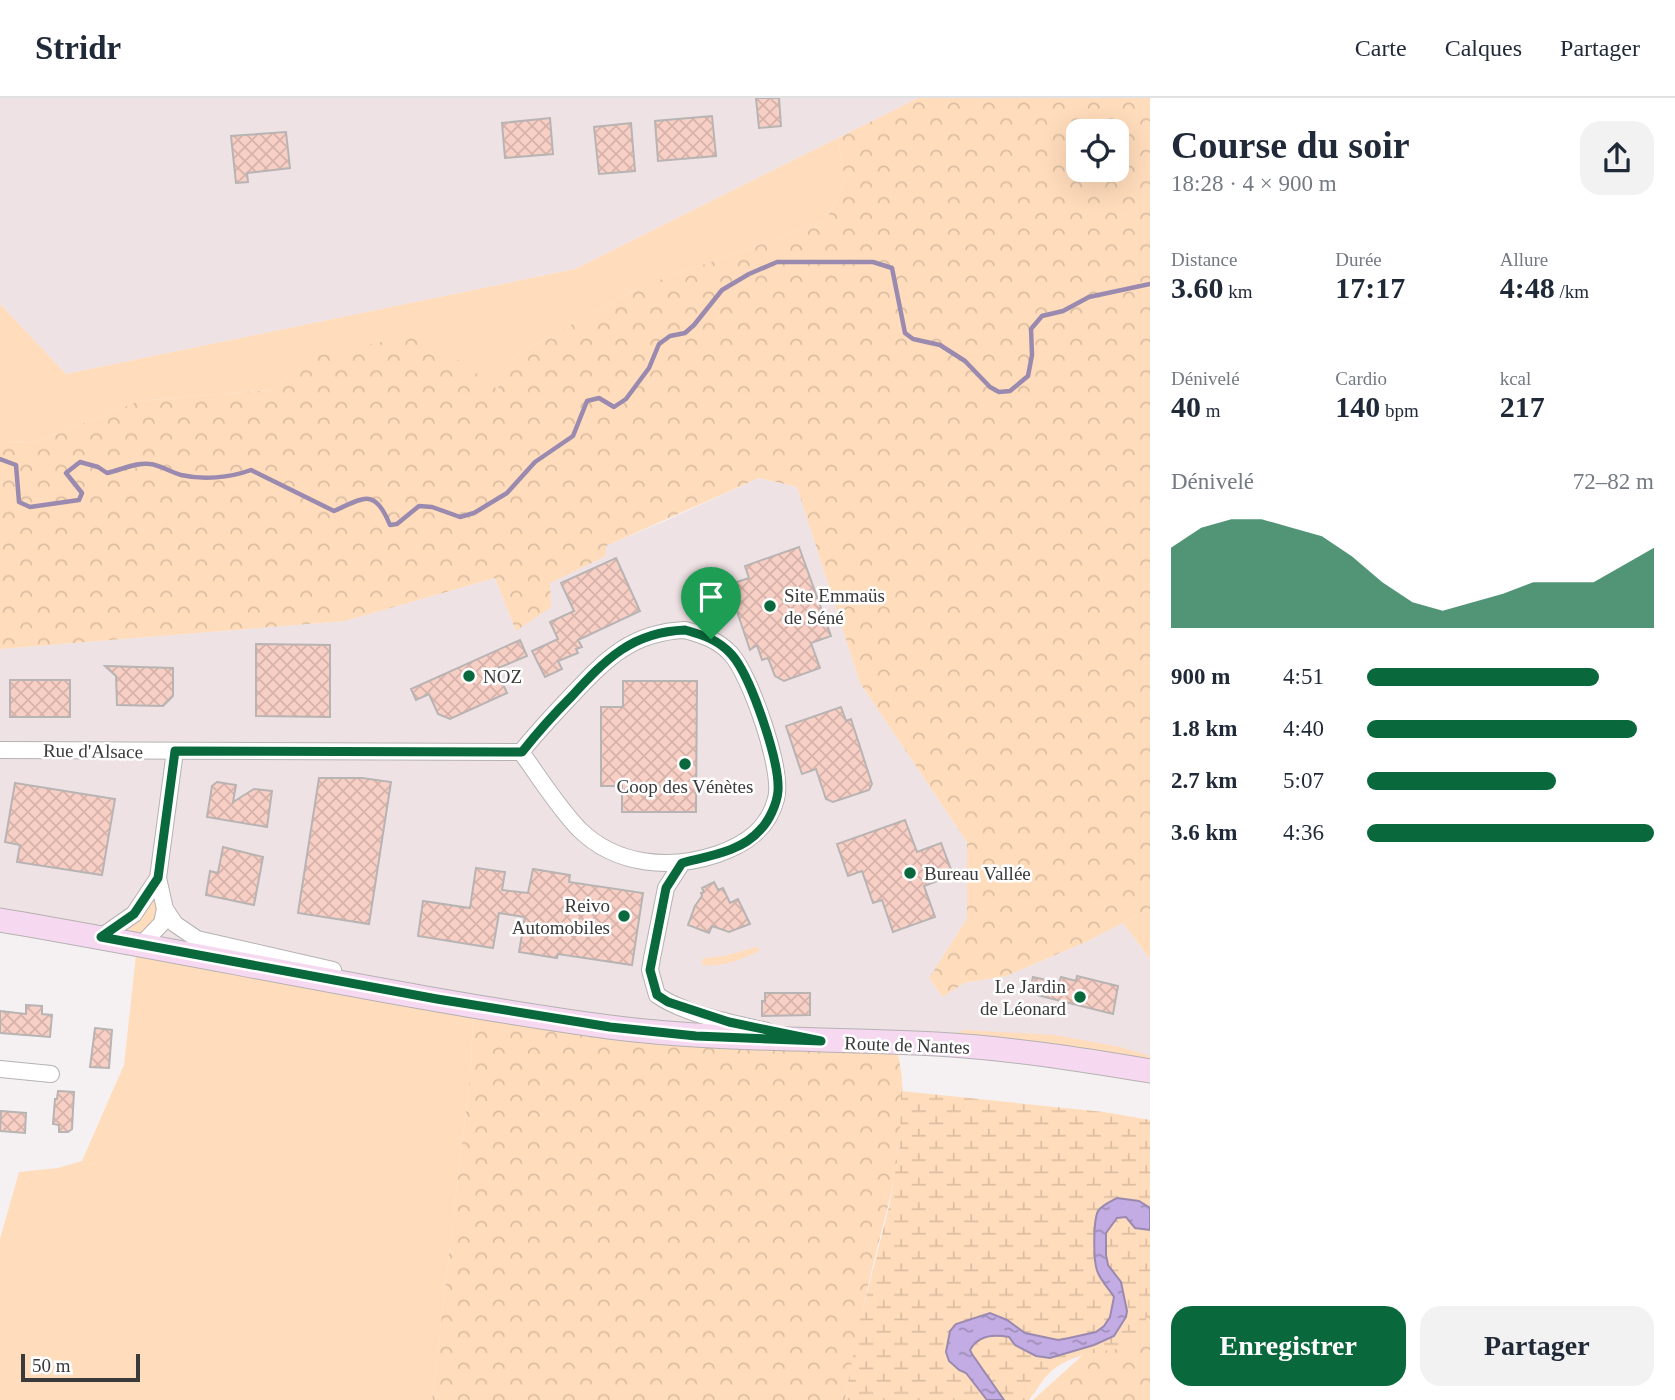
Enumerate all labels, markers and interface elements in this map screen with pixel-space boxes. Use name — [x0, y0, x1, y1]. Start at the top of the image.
text: Stridr — [35, 30, 121, 66]
text: Carte — [1355, 35, 1407, 61]
text: Calques — [1445, 35, 1522, 61]
text: Partager — [1560, 35, 1640, 61]
map controls — [1066, 119, 1129, 182]
button: locate — [1066, 119, 1129, 182]
button: share — [1580, 121, 1654, 195]
text: Course du soir — [1171, 124, 1410, 166]
text: 18:28 · 4 × 900 m — [1171, 171, 1337, 196]
text: Distance — [1171, 249, 1237, 270]
text: Durée — [1335, 249, 1382, 270]
text: Allure — [1500, 249, 1548, 270]
text: 3.60 — [1171, 271, 1224, 304]
text: 17:17 — [1335, 271, 1405, 304]
text: 4:48 — [1500, 271, 1555, 304]
text: km — [1224, 281, 1253, 302]
text: /km — [1555, 281, 1589, 302]
text: Dénivelé — [1171, 368, 1240, 389]
text: Cardio — [1335, 368, 1387, 389]
text: kcal — [1500, 368, 1531, 389]
text: 40 — [1171, 390, 1201, 423]
text: 140 — [1335, 390, 1380, 423]
text: 217 — [1500, 390, 1545, 423]
text: m — [1201, 400, 1221, 421]
text: bpm — [1380, 400, 1419, 421]
text: Dénivelé — [1171, 469, 1254, 494]
text: 72–82 m — [1573, 469, 1654, 494]
pin — [681, 567, 741, 639]
icon: arrive — [692, 578, 730, 616]
place label: Site Emmaüs de Séné — [784, 585, 885, 628]
marker: Site Emmaüs de Séné — [762, 598, 778, 614]
text: 900 m — [1171, 664, 1230, 689]
text: 4:51 — [1283, 664, 1324, 689]
place label: NOZ — [483, 666, 522, 687]
marker: NOZ — [461, 668, 477, 684]
text: 1.8 km — [1171, 716, 1237, 741]
text: 4:40 — [1283, 716, 1324, 741]
street label: Rue d'Alsace — [43, 740, 143, 762]
marker: Coop des Vénètes — [677, 756, 693, 772]
text: 2.7 km — [1171, 768, 1237, 793]
text: 5:07 — [1283, 768, 1324, 793]
place label: Coop des Vénètes — [617, 776, 753, 797]
text: 3.6 km — [1171, 820, 1237, 845]
text: 4:36 — [1283, 820, 1324, 845]
place label: Bureau Vallée — [924, 863, 1031, 884]
marker: Bureau Vallée — [902, 865, 918, 881]
place label: Reivo Automobiles — [512, 895, 610, 938]
marker: Reivo Automobiles — [616, 908, 632, 924]
place label: Le Jardin de Léonard — [980, 976, 1066, 1019]
marker: Le Jardin de Léonard — [1072, 989, 1088, 1005]
street label: Route de Nantes — [844, 1032, 970, 1058]
button: Enregistrer — [1171, 1306, 1406, 1386]
button: Partager — [1420, 1306, 1654, 1386]
scale bar — [21, 1351, 140, 1383]
text: 50 m — [32, 1355, 71, 1376]

